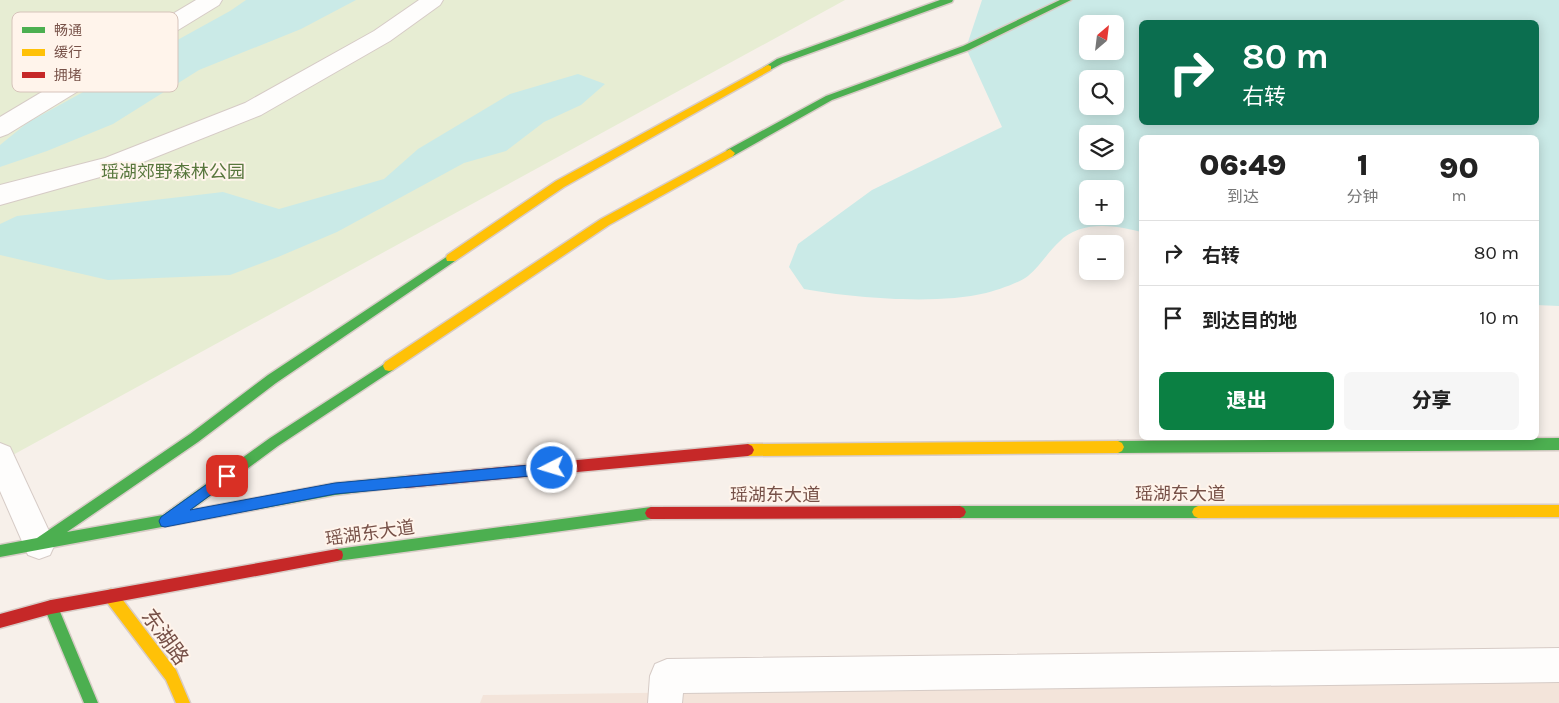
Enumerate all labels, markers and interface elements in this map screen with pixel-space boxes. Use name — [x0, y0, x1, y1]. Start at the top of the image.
legend — [12, 12, 178, 92]
north arrow — [1079, 15, 1124, 60]
map controls — [1079, 15, 1124, 280]
text: 畅通 — [54, 22, 82, 39]
text: 80 m — [1242, 36, 1329, 77]
icon: right — [1159, 40, 1224, 105]
text: 缓行 — [54, 44, 82, 61]
text: 拥堵 — [54, 67, 82, 84]
button: search — [1079, 70, 1124, 115]
text: 右转 — [1242, 84, 1286, 110]
button: layers — [1079, 125, 1124, 170]
text: 06:49 — [1199, 147, 1286, 183]
text: 1 — [1357, 147, 1369, 183]
text: 90 — [1439, 150, 1479, 186]
park label: 瑶湖郊野森林公园 — [101, 161, 245, 183]
button: + — [1079, 180, 1124, 225]
text: m — [1451, 186, 1466, 205]
text: 到达 — [1227, 187, 1259, 206]
text: 分钟 — [1347, 187, 1379, 206]
button: − — [1079, 235, 1124, 280]
icon: right — [1159, 239, 1187, 267]
text: 80 m — [1474, 242, 1519, 264]
text: 右转 — [1202, 245, 1240, 267]
icon: arrive — [1159, 304, 1187, 332]
text: 10 m — [1479, 307, 1519, 329]
text: 到达目的地 — [1202, 310, 1297, 332]
button: 退出 — [1159, 372, 1334, 430]
button: 分享 — [1344, 372, 1519, 430]
position arrow — [525, 441, 577, 493]
pin — [206, 455, 248, 497]
icon: arrive — [213, 462, 241, 490]
street label: 瑶湖东大道 — [1135, 483, 1225, 505]
street label: 瑶湖东大道 — [730, 484, 820, 506]
street label: 瑶湖东大道 — [324, 516, 416, 550]
street label: 东湖路 — [137, 604, 193, 670]

